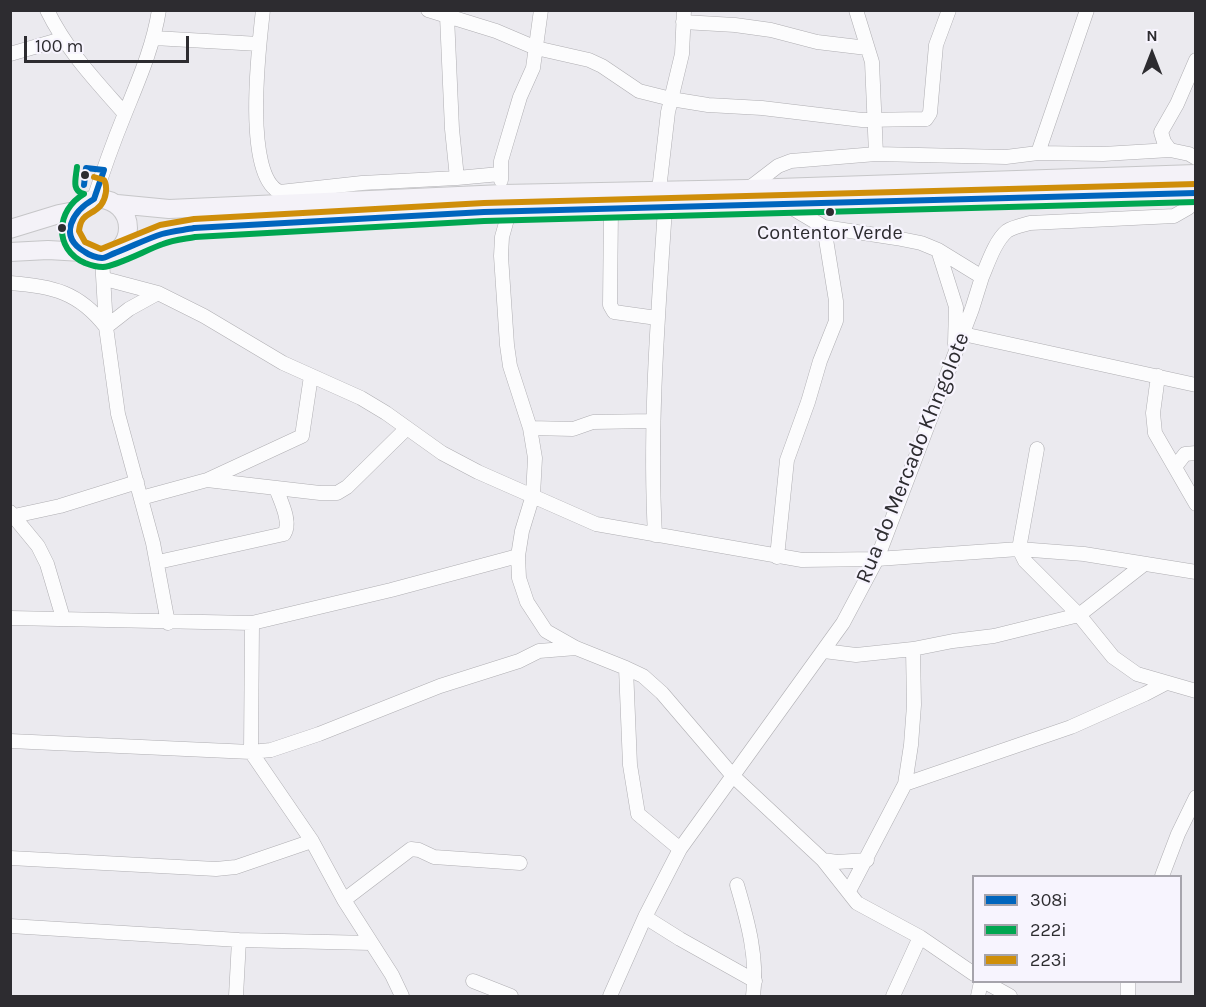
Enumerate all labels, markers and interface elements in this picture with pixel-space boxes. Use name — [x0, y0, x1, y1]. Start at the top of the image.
scale bar — [27, 24, 192, 62]
north arrow — [1122, 24, 1182, 84]
text: N — [1146, 26, 1158, 45]
text: 100 m — [35, 35, 83, 57]
unlabelled marker — [79, 169, 91, 181]
marker: Contentor Verde — [824, 206, 836, 218]
place label: Contentor Verde — [757, 221, 903, 245]
unlabelled marker — [56, 222, 68, 234]
street label: Rua do Mercado Khngolote — [851, 329, 975, 587]
legend — [972, 875, 1182, 983]
text: 308i — [1030, 889, 1068, 911]
text: 222i — [1030, 919, 1067, 941]
text: 223i — [1030, 949, 1067, 971]

